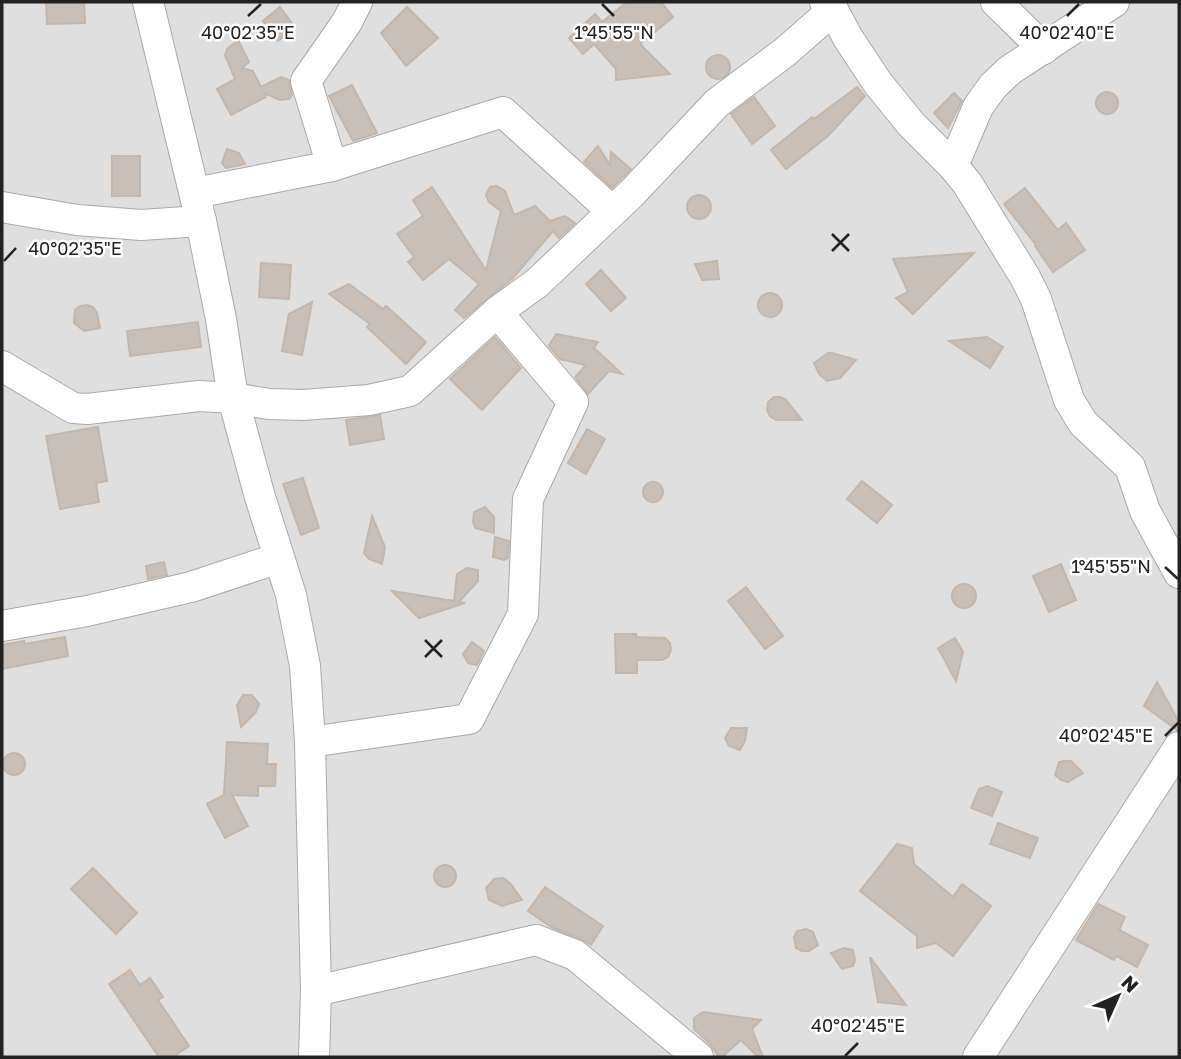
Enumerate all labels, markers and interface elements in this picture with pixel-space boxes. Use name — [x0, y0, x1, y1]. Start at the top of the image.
text: 40°02'35"E — [201, 21, 295, 43]
text: 1°45'55"N — [574, 21, 654, 43]
text: 40°02'40"E — [1020, 21, 1114, 43]
text: 40°02'35"E — [28, 237, 122, 259]
text: 1°45'55"N — [1071, 555, 1151, 577]
text: 40°02'45"E — [1059, 724, 1153, 746]
north arrow — [1083, 961, 1153, 1031]
text: N — [1117, 970, 1144, 997]
text: 40°02'45"E — [811, 1014, 905, 1036]

